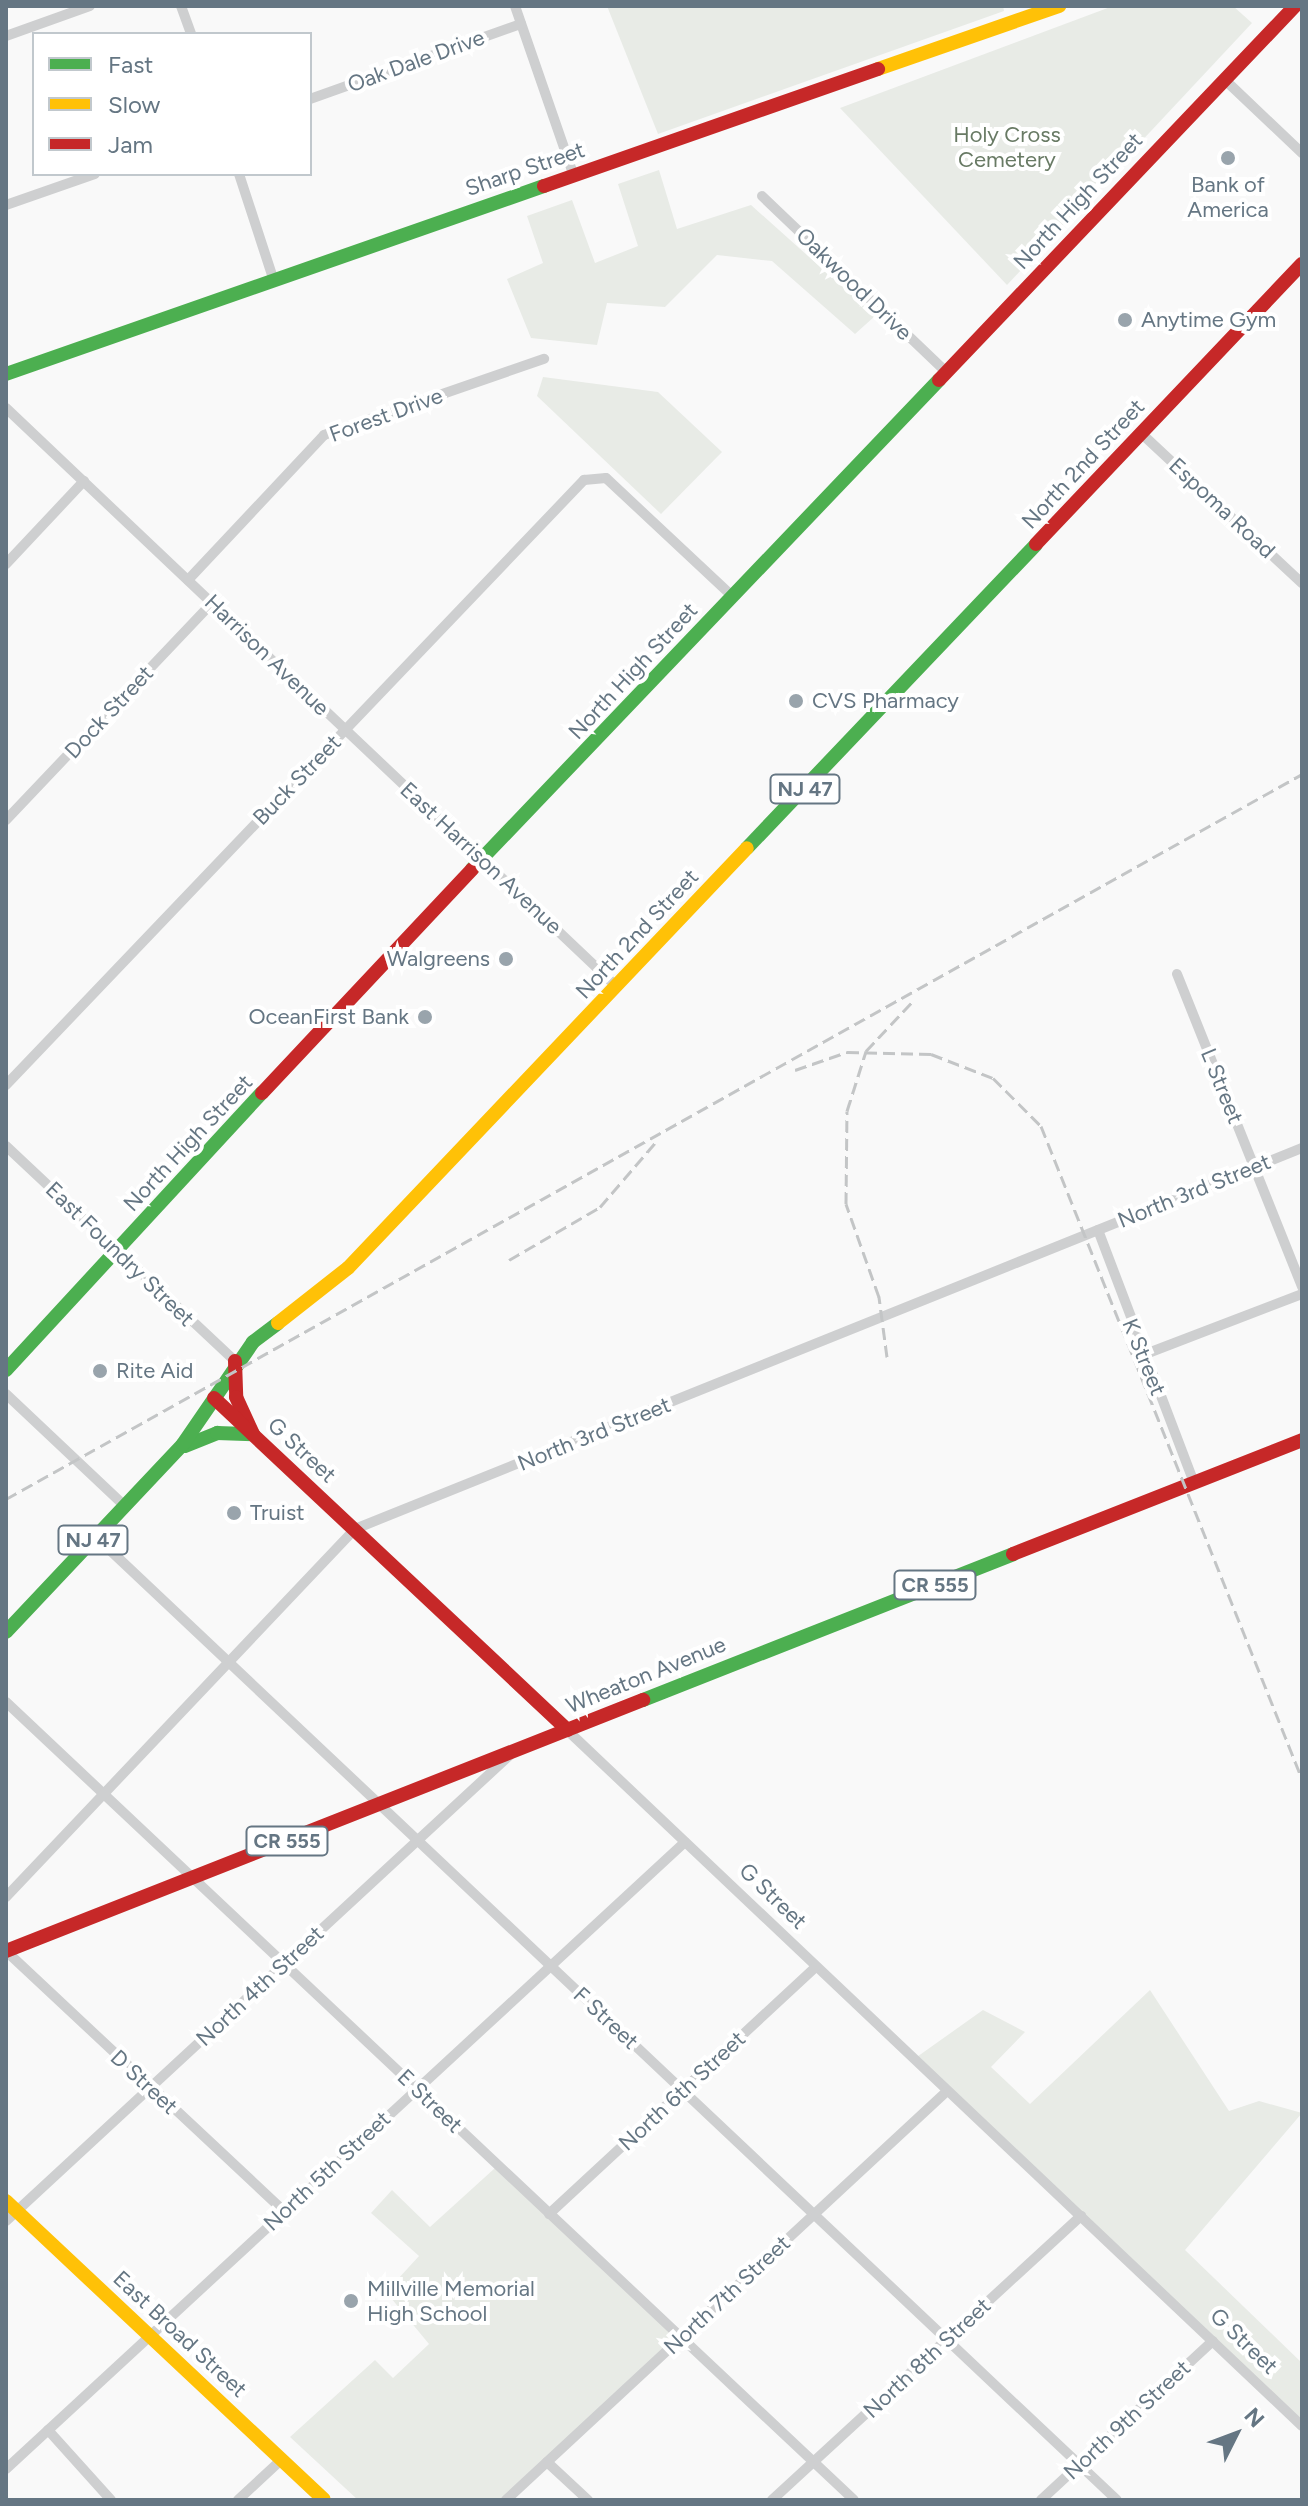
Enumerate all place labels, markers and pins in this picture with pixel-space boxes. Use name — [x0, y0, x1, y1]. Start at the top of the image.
marker: Bank of America — [1219, 149, 1237, 167]
place label: Bank of America — [1187, 171, 1269, 222]
place label: Anytime Gym — [1141, 307, 1276, 333]
marker: Anytime Gym — [1116, 311, 1134, 329]
place label: CVS Pharmacy — [812, 688, 959, 714]
marker: CVS Pharmacy — [787, 692, 805, 710]
place label: Walgreens — [387, 946, 490, 972]
marker: Walgreens — [497, 950, 515, 968]
place label: OceanFirst Bank — [248, 1004, 409, 1030]
marker: OceanFirst Bank — [416, 1008, 434, 1026]
place label: Rite Aid — [116, 1358, 193, 1384]
marker: Rite Aid — [91, 1362, 109, 1380]
place label: Truist — [250, 1500, 305, 1526]
marker: Truist — [225, 1504, 243, 1522]
place label: Millville Memorial High School — [367, 2275, 535, 2326]
marker: Millville Memorial High School — [342, 2292, 360, 2310]

